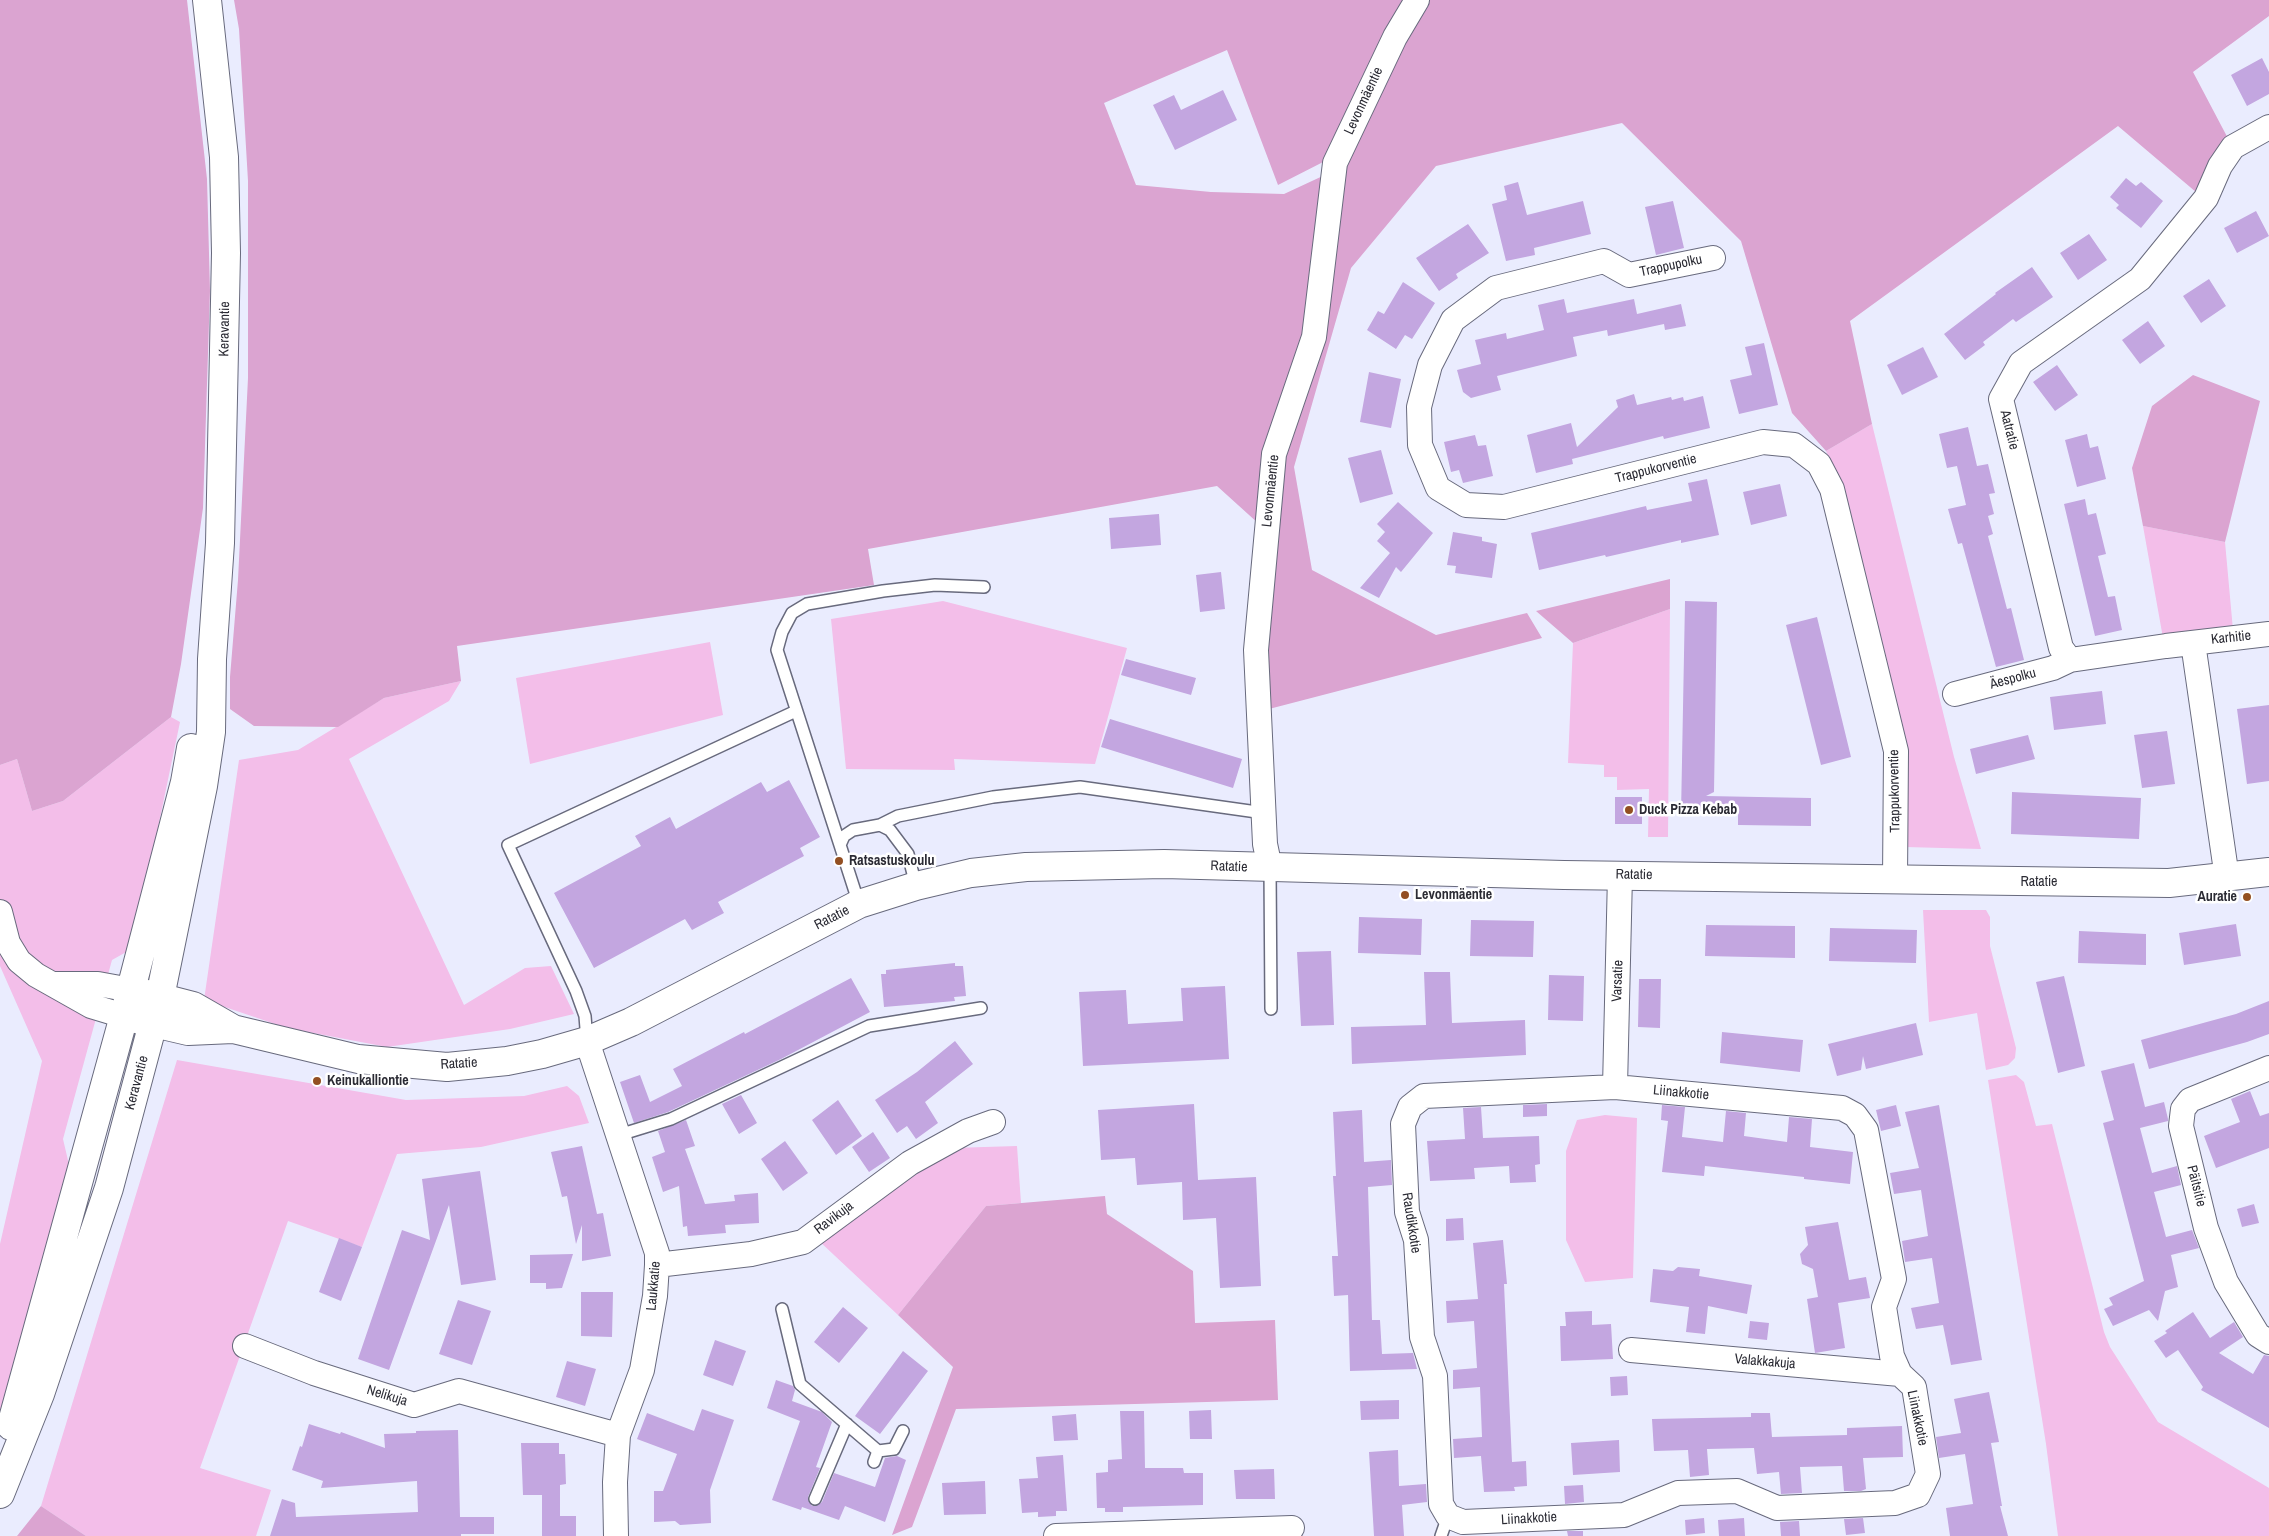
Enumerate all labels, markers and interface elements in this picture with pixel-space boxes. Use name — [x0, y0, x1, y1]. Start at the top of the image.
street label: Levonmäentie — [1341, 64, 1387, 138]
street label: Trappupolku — [1638, 251, 1704, 281]
street label: Keravantie — [216, 301, 234, 357]
street label: Aatratie — [1996, 408, 2022, 452]
street label: Trappukorventie — [1614, 451, 1698, 487]
street label: Levonmäentie — [1259, 454, 1283, 528]
street label: Karhitie — [2210, 628, 2252, 648]
street label: Äespolku — [1988, 665, 2038, 693]
street label: Trappukorventie — [1886, 749, 1904, 833]
place label: Duck Pizza Kebab — [1639, 802, 1737, 818]
marker: Duck Pizza Kebab — [1623, 804, 1635, 816]
place label: Ratsastuskoulu — [849, 853, 934, 869]
marker: Ratsastuskoulu — [833, 855, 845, 867]
street label: Ratatie — [1210, 858, 1248, 876]
street label: Ratatie — [1615, 866, 1653, 884]
street label: Ratatie — [2020, 874, 2058, 890]
place label: Levonmäentie — [1415, 887, 1492, 903]
marker: Levonmäentie — [1399, 889, 1411, 901]
place label: Auratie — [2197, 889, 2237, 905]
marker: Auratie — [2241, 891, 2253, 903]
street label: Ratatie — [812, 902, 852, 934]
street label: Varsatie — [1609, 960, 1627, 1002]
street label: Keravantie — [122, 1054, 152, 1112]
street label: Ratatie — [440, 1055, 478, 1073]
place label: Keinukalliontie — [327, 1073, 409, 1089]
marker: Keinukalliontie — [311, 1075, 323, 1087]
street label: Liinakkotie — [1652, 1082, 1710, 1104]
street label: Päitsitie — [2183, 1164, 2209, 1208]
street label: Raudikkotie — [1398, 1191, 1424, 1255]
street label: Ravikuja — [811, 1198, 857, 1238]
street label: Laukkatie — [643, 1260, 665, 1312]
street label: Valakkakuja — [1734, 1351, 1796, 1373]
street label: Nelikuja — [365, 1382, 409, 1410]
street label: Liinakkotie — [1903, 1389, 1931, 1447]
street label: Liinakkotie — [1501, 1509, 1557, 1529]

